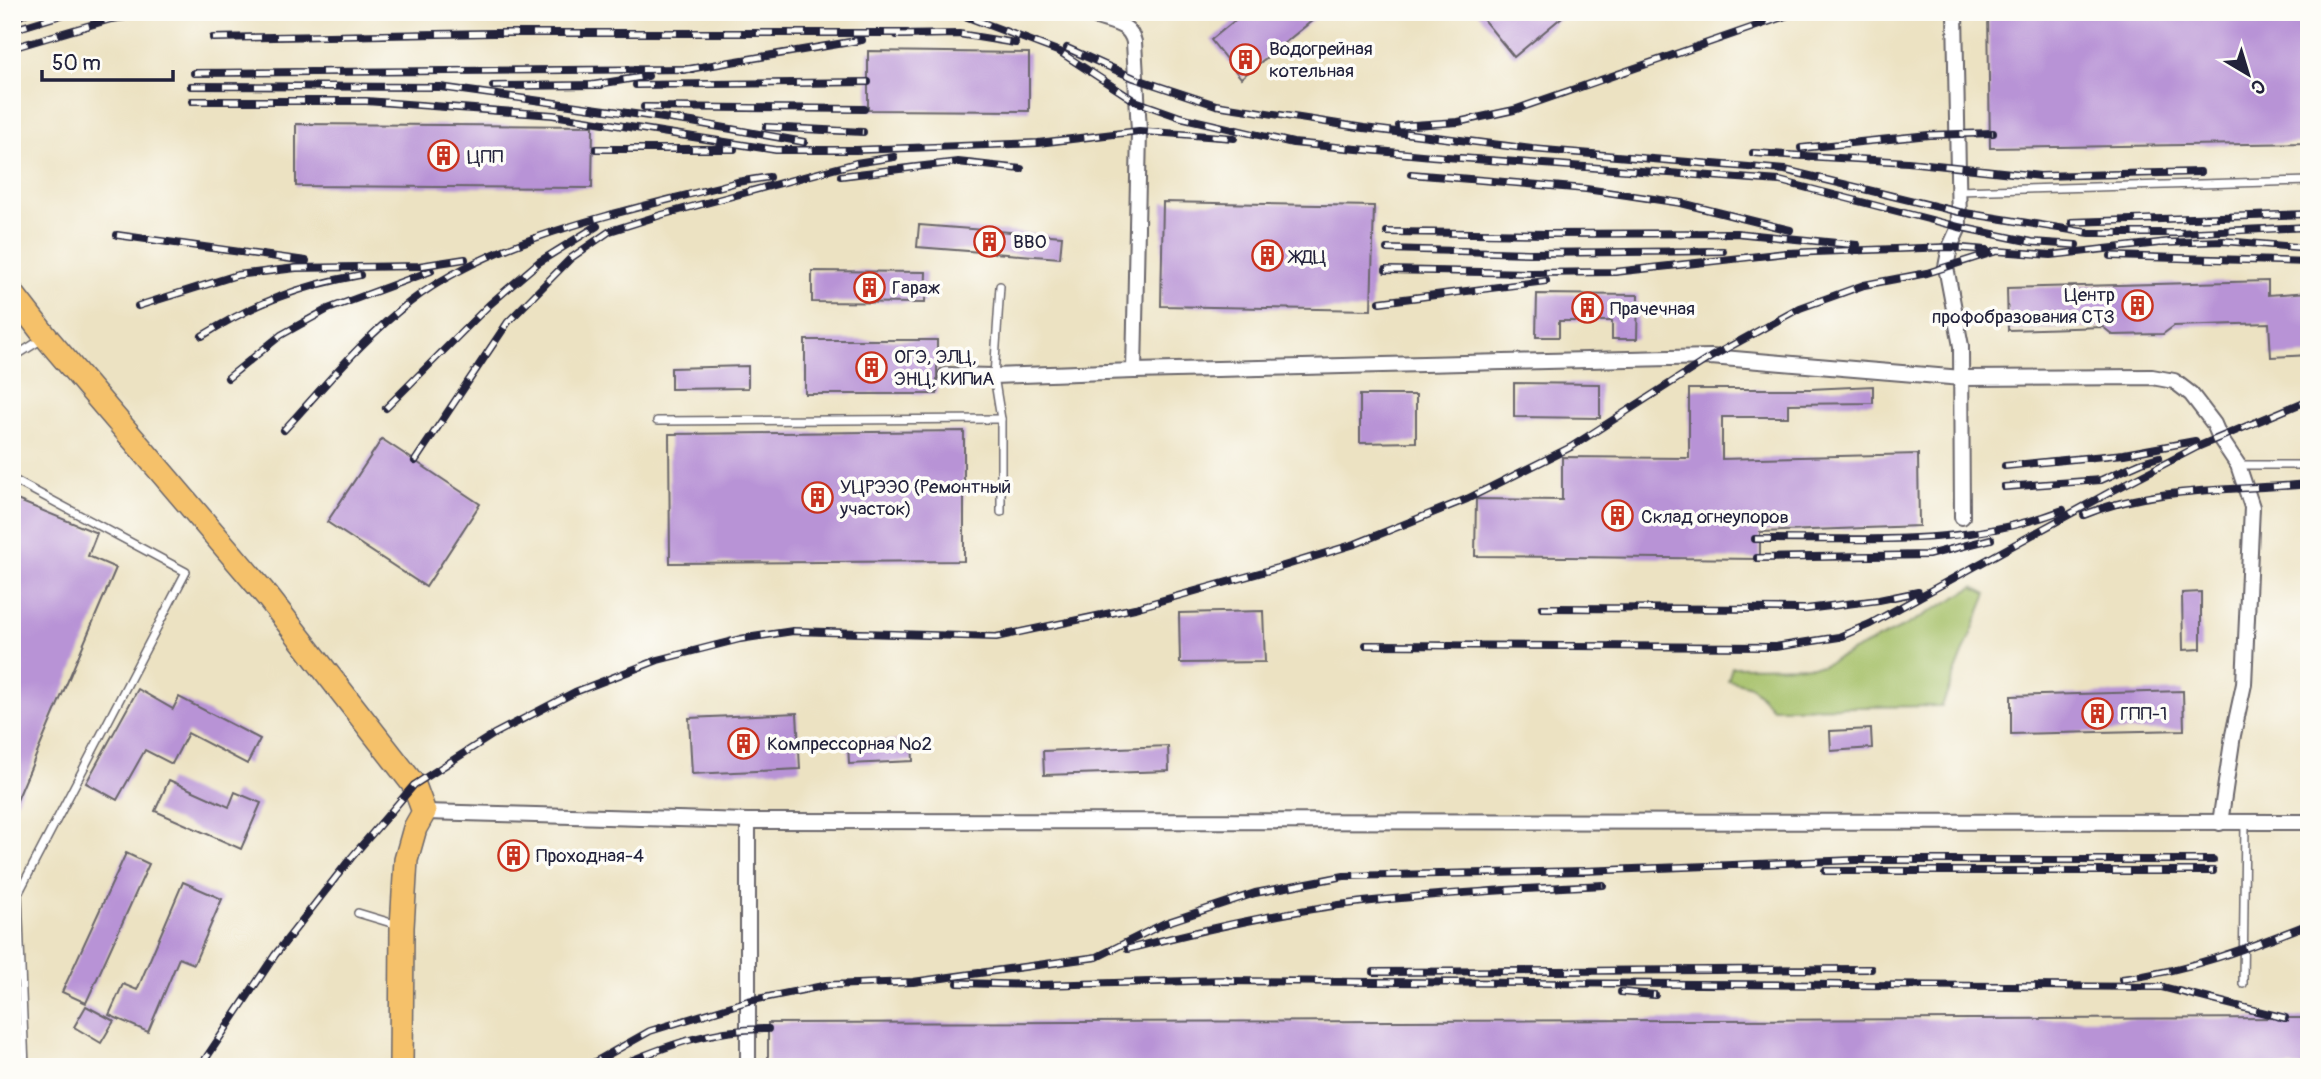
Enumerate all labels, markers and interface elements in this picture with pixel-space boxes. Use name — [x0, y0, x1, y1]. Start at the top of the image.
place label: Водогрейная котельная — [1269, 37, 1373, 83]
scale bar — [42, 38, 173, 82]
north arrow — [2212, 38, 2282, 108]
building icon: Водогрейная котельная — [1229, 42, 1263, 76]
text: 50 m — [52, 50, 101, 77]
text: С — [2246, 74, 2270, 100]
building icon: ЦПП — [427, 139, 461, 173]
place label: ЦПП — [467, 145, 503, 169]
building icon: ВВО — [973, 224, 1007, 258]
place label: ВВО — [1013, 230, 1047, 254]
building icon: ЖДЦ — [1250, 239, 1284, 273]
place label: ЖДЦ — [1287, 245, 1326, 269]
building icon: Гараж — [852, 270, 886, 304]
place label: Гараж — [892, 276, 941, 300]
place label: Центр профобразования СТЗ — [1932, 283, 2115, 329]
building icon: Центр профобразования СТЗ — [2121, 288, 2155, 322]
building icon: Прачечная — [1570, 291, 1604, 325]
place label: Прачечная — [1610, 297, 1695, 321]
place label: ОГЭ, ЭЛЦ, ЭНЦ, КИПиА — [894, 345, 994, 391]
building icon: ОГЭ, ЭЛЦ, ЭНЦ, КИПиА — [854, 350, 888, 384]
place label: УЦРЭЭО (Ремонтный участок) — [839, 475, 1011, 521]
building icon: УЦРЭЭО (Ремонтный участок) — [800, 480, 834, 514]
building icon: Склад огнеупоров — [1601, 499, 1635, 533]
place label: Склад огнеупоров — [1641, 505, 1789, 529]
building icon: ГПП-1 — [2080, 696, 2114, 730]
place label: ГПП-1 — [2120, 702, 2167, 726]
building icon: Компрессорная №2 — [727, 726, 761, 760]
place label: Компрессорная №2 — [767, 732, 932, 756]
building icon: Проходная-4 — [496, 838, 530, 872]
place label: Проходная-4 — [536, 844, 644, 868]

